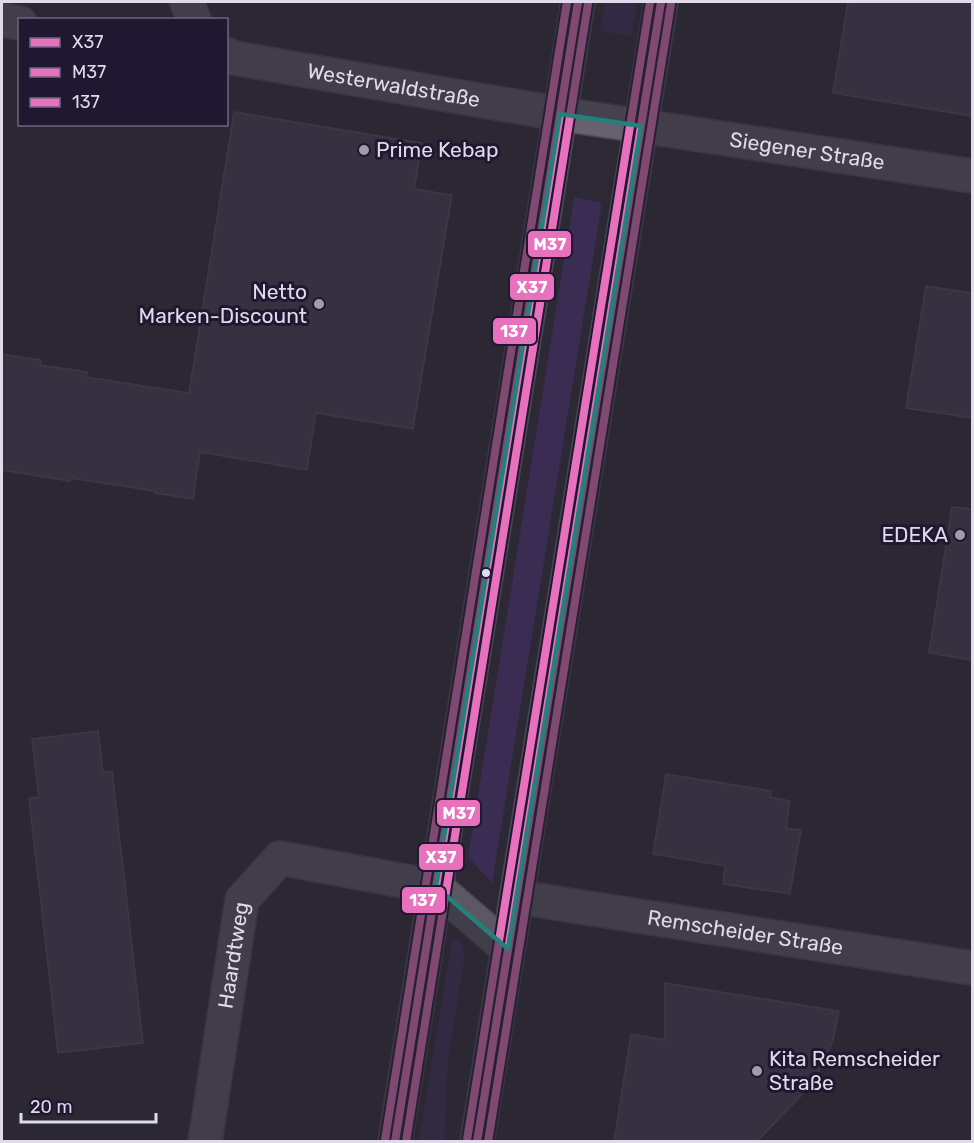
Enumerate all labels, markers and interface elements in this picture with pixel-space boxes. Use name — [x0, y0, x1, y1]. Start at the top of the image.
legend — [18, 18, 228, 126]
text: X37 — [72, 31, 103, 53]
street label: Westerwaldstraße — [305, 58, 482, 112]
text: M37 — [72, 61, 106, 83]
text: 137 — [72, 91, 100, 113]
street label: Siegener Straße — [728, 127, 886, 175]
place label: Prime Kebap — [376, 137, 498, 162]
marker: Prime Kebap — [357, 143, 371, 157]
line badge: M37 — [527, 230, 572, 258]
text: M37 — [534, 235, 566, 254]
line badge: X37 — [509, 273, 555, 301]
text: X37 — [517, 278, 547, 297]
place label: Netto Marken-Discount — [139, 279, 307, 328]
marker: Netto Marken-Discount — [312, 297, 326, 311]
line badge: 137 — [492, 317, 537, 345]
text: 137 — [500, 322, 528, 341]
place label: EDEKA — [881, 522, 948, 547]
marker: EDEKA — [953, 528, 967, 542]
unlabelled marker — [480, 567, 492, 579]
line badge: M37 — [436, 799, 481, 827]
text: M37 — [443, 804, 475, 823]
line badge: X37 — [418, 843, 464, 871]
text: X37 — [426, 848, 456, 867]
line badge: 137 — [401, 886, 446, 914]
text: 137 — [409, 891, 437, 910]
street label: Haardtweg — [213, 900, 254, 1010]
street label: Remscheider Straße — [646, 905, 845, 960]
place label: Kita Remscheider Straße — [769, 1046, 940, 1095]
marker: Kita Remscheider Straße — [750, 1064, 764, 1078]
scale bar — [21, 1086, 156, 1124]
text: 20 m — [30, 1096, 72, 1118]

